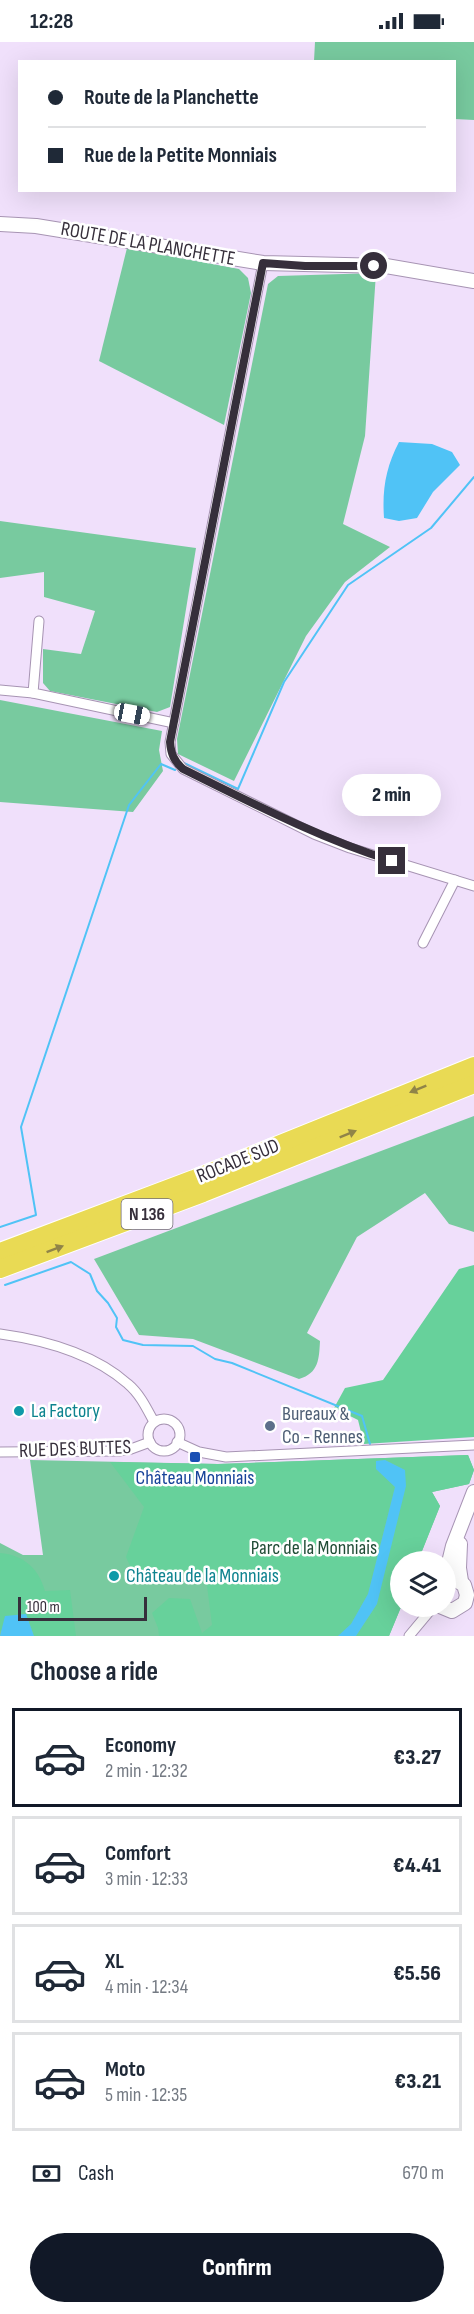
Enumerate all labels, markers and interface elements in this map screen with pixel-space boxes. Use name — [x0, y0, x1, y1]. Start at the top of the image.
text: 12:28 — [30, 8, 73, 35]
text: Route de la Planchette — [84, 84, 259, 111]
text: Rue de la Petite Monniais — [84, 142, 277, 169]
street label: ROUTE DE LA PLANCHETTE — [59, 217, 237, 271]
route start — [360, 252, 387, 279]
car — [113, 702, 151, 726]
callout: 2 min — [342, 774, 442, 816]
text: 2 min — [372, 783, 411, 807]
route end — [378, 847, 405, 874]
one-way arrow — [408, 1084, 426, 1094]
one-way arrow — [339, 1129, 357, 1139]
street label: ROCADE SUD — [193, 1134, 283, 1188]
road number: N 136 — [122, 1199, 172, 1229]
one-way arrow — [46, 1244, 64, 1253]
place label: La Factory — [31, 1399, 100, 1423]
place label: Bureaux & Co - Rennes — [282, 1402, 363, 1449]
marker: La Factory — [12, 1404, 26, 1418]
marker: Bureaux & Co - Rennes — [263, 1419, 277, 1433]
street label: RUE DES BUTTES — [19, 1435, 131, 1463]
marker: Château Monniais — [188, 1450, 202, 1464]
place label: Château Monniais — [136, 1466, 254, 1490]
park label: Parc de la Monniais — [251, 1536, 377, 1560]
map controls — [390, 1551, 456, 1617]
button: layers — [390, 1551, 456, 1617]
place label: Château de la Monniais — [126, 1564, 279, 1588]
marker: Château de la Monniais — [107, 1569, 121, 1583]
scale bar — [18, 1594, 147, 1622]
text: 100 m — [27, 1598, 60, 1617]
text: Choose a ride — [30, 1656, 158, 1688]
icon: car — [33, 1731, 87, 1785]
text: Economy — [105, 1732, 176, 1759]
text: €3.27 — [394, 1744, 441, 1771]
text: 2 min · 12:32 — [105, 1759, 188, 1783]
icon: car — [33, 1839, 87, 1893]
text: Comfort — [105, 1840, 171, 1867]
text: €4.41 — [393, 1852, 441, 1879]
text: 3 min · 12:33 — [105, 1867, 188, 1891]
icon: car — [33, 1947, 87, 2001]
text: XL — [105, 1948, 124, 1975]
text: €5.56 — [393, 1960, 441, 1987]
text: 4 min · 12:34 — [105, 1975, 188, 1999]
icon: car — [33, 2055, 87, 2109]
text: Moto — [105, 2056, 145, 2083]
text: €3.21 — [395, 2068, 441, 2095]
text: 5 min · 12:35 — [105, 2083, 187, 2107]
icon: cash — [30, 2157, 63, 2190]
text: Cash — [78, 2160, 114, 2187]
text: 670 m — [402, 2161, 444, 2185]
button: Confirm — [30, 2233, 444, 2302]

